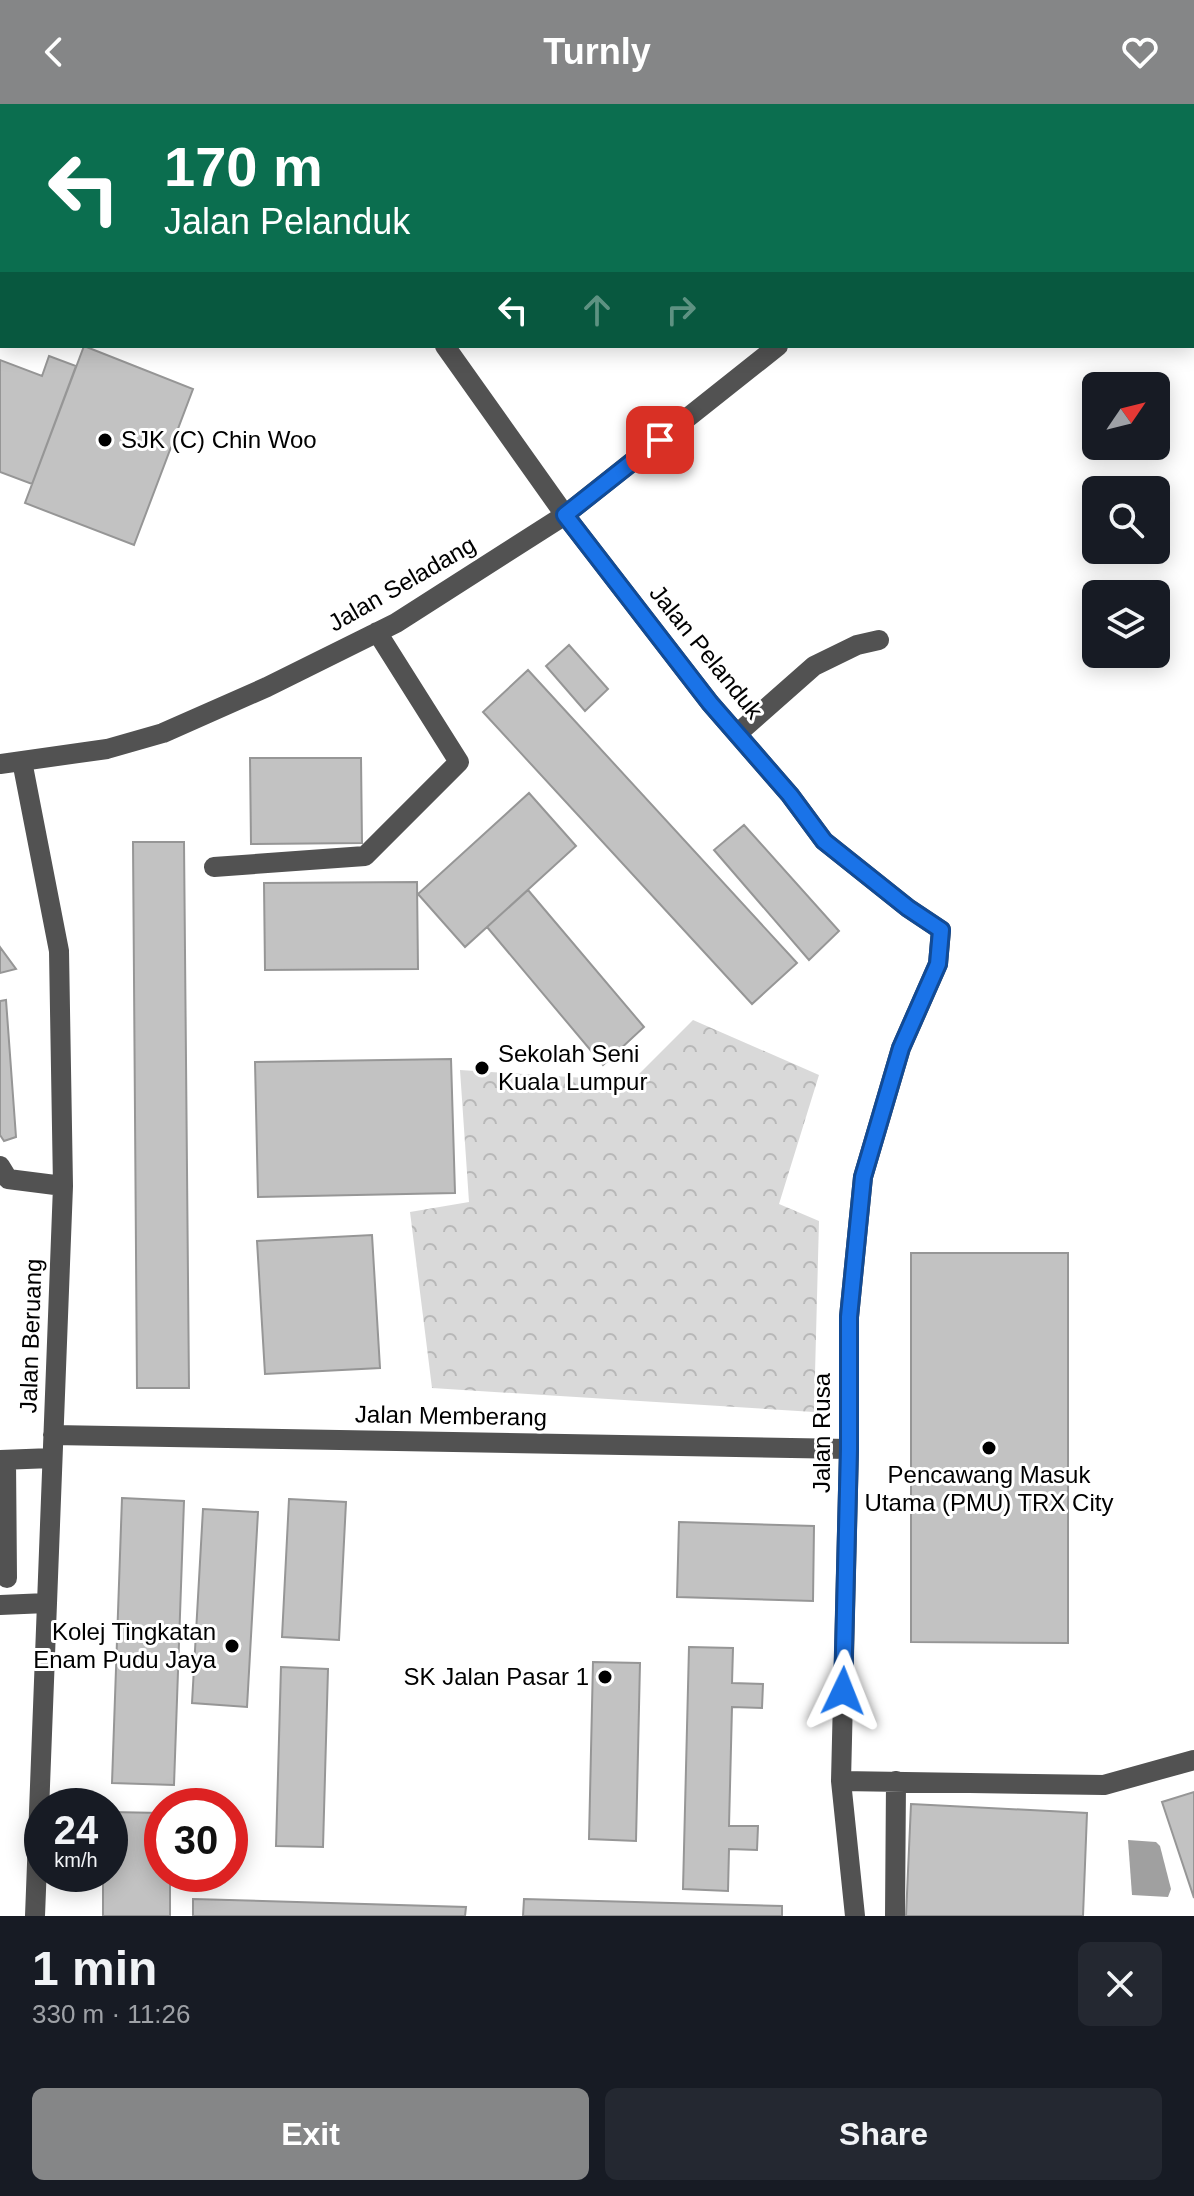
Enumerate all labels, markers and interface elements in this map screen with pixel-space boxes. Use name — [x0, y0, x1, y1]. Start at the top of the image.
icon: back — [32, 30, 76, 74]
icon: heart — [1118, 30, 1162, 74]
text: Turnly — [543, 31, 651, 72]
text: 170 m — [164, 135, 323, 198]
icon: left — [32, 136, 136, 240]
text: Jalan Pelanduk — [164, 201, 410, 242]
icon: left — [491, 288, 535, 332]
icon: ahead — [575, 288, 619, 332]
icon: right — [659, 288, 703, 332]
north arrow — [1082, 372, 1170, 460]
map controls — [1082, 372, 1170, 668]
pin — [626, 406, 694, 474]
icon: arrive — [638, 418, 682, 462]
place label: SJK (C) Chin Woo — [121, 426, 317, 453]
marker: SJK (C) Chin Woo — [96, 431, 114, 449]
button: search — [1082, 476, 1170, 564]
street label: Jalan Seladang — [323, 531, 480, 637]
street label: Jalan Pelanduk — [644, 579, 769, 725]
button: layers — [1082, 580, 1170, 668]
place label: Sekolah Seni Kuala Lumpur — [498, 1040, 647, 1095]
marker: Sekolah Seni Kuala Lumpur — [473, 1059, 491, 1077]
street label: Jalan Beruang — [14, 1258, 47, 1414]
street label: Jalan Rusa — [808, 1372, 835, 1493]
street label: Jalan Memberang — [355, 1400, 547, 1431]
marker: Pencawang Masuk Utama (PMU) TRX City — [980, 1439, 998, 1457]
place label: Pencawang Masuk Utama (PMU) TRX City — [865, 1461, 1113, 1516]
place label: Kolej Tingkatan Enam Pudu Jaya — [33, 1618, 217, 1673]
marker: Kolej Tingkatan Enam Pudu Jaya — [223, 1637, 241, 1655]
position arrow — [801, 1649, 885, 1733]
place label: SK Jalan Pasar 1 — [404, 1663, 589, 1690]
marker: SK Jalan Pasar 1 — [596, 1668, 614, 1686]
speed limit sign: 30 — [144, 1788, 248, 1892]
text: 24 — [54, 1808, 98, 1852]
text: km/h — [54, 1849, 98, 1871]
text: 1 min — [32, 1942, 157, 1995]
button: close — [1078, 1942, 1162, 2026]
text: 330 m · 11:26 — [32, 1999, 191, 2029]
button: Exit — [32, 2088, 589, 2180]
button: Share — [605, 2088, 1162, 2180]

